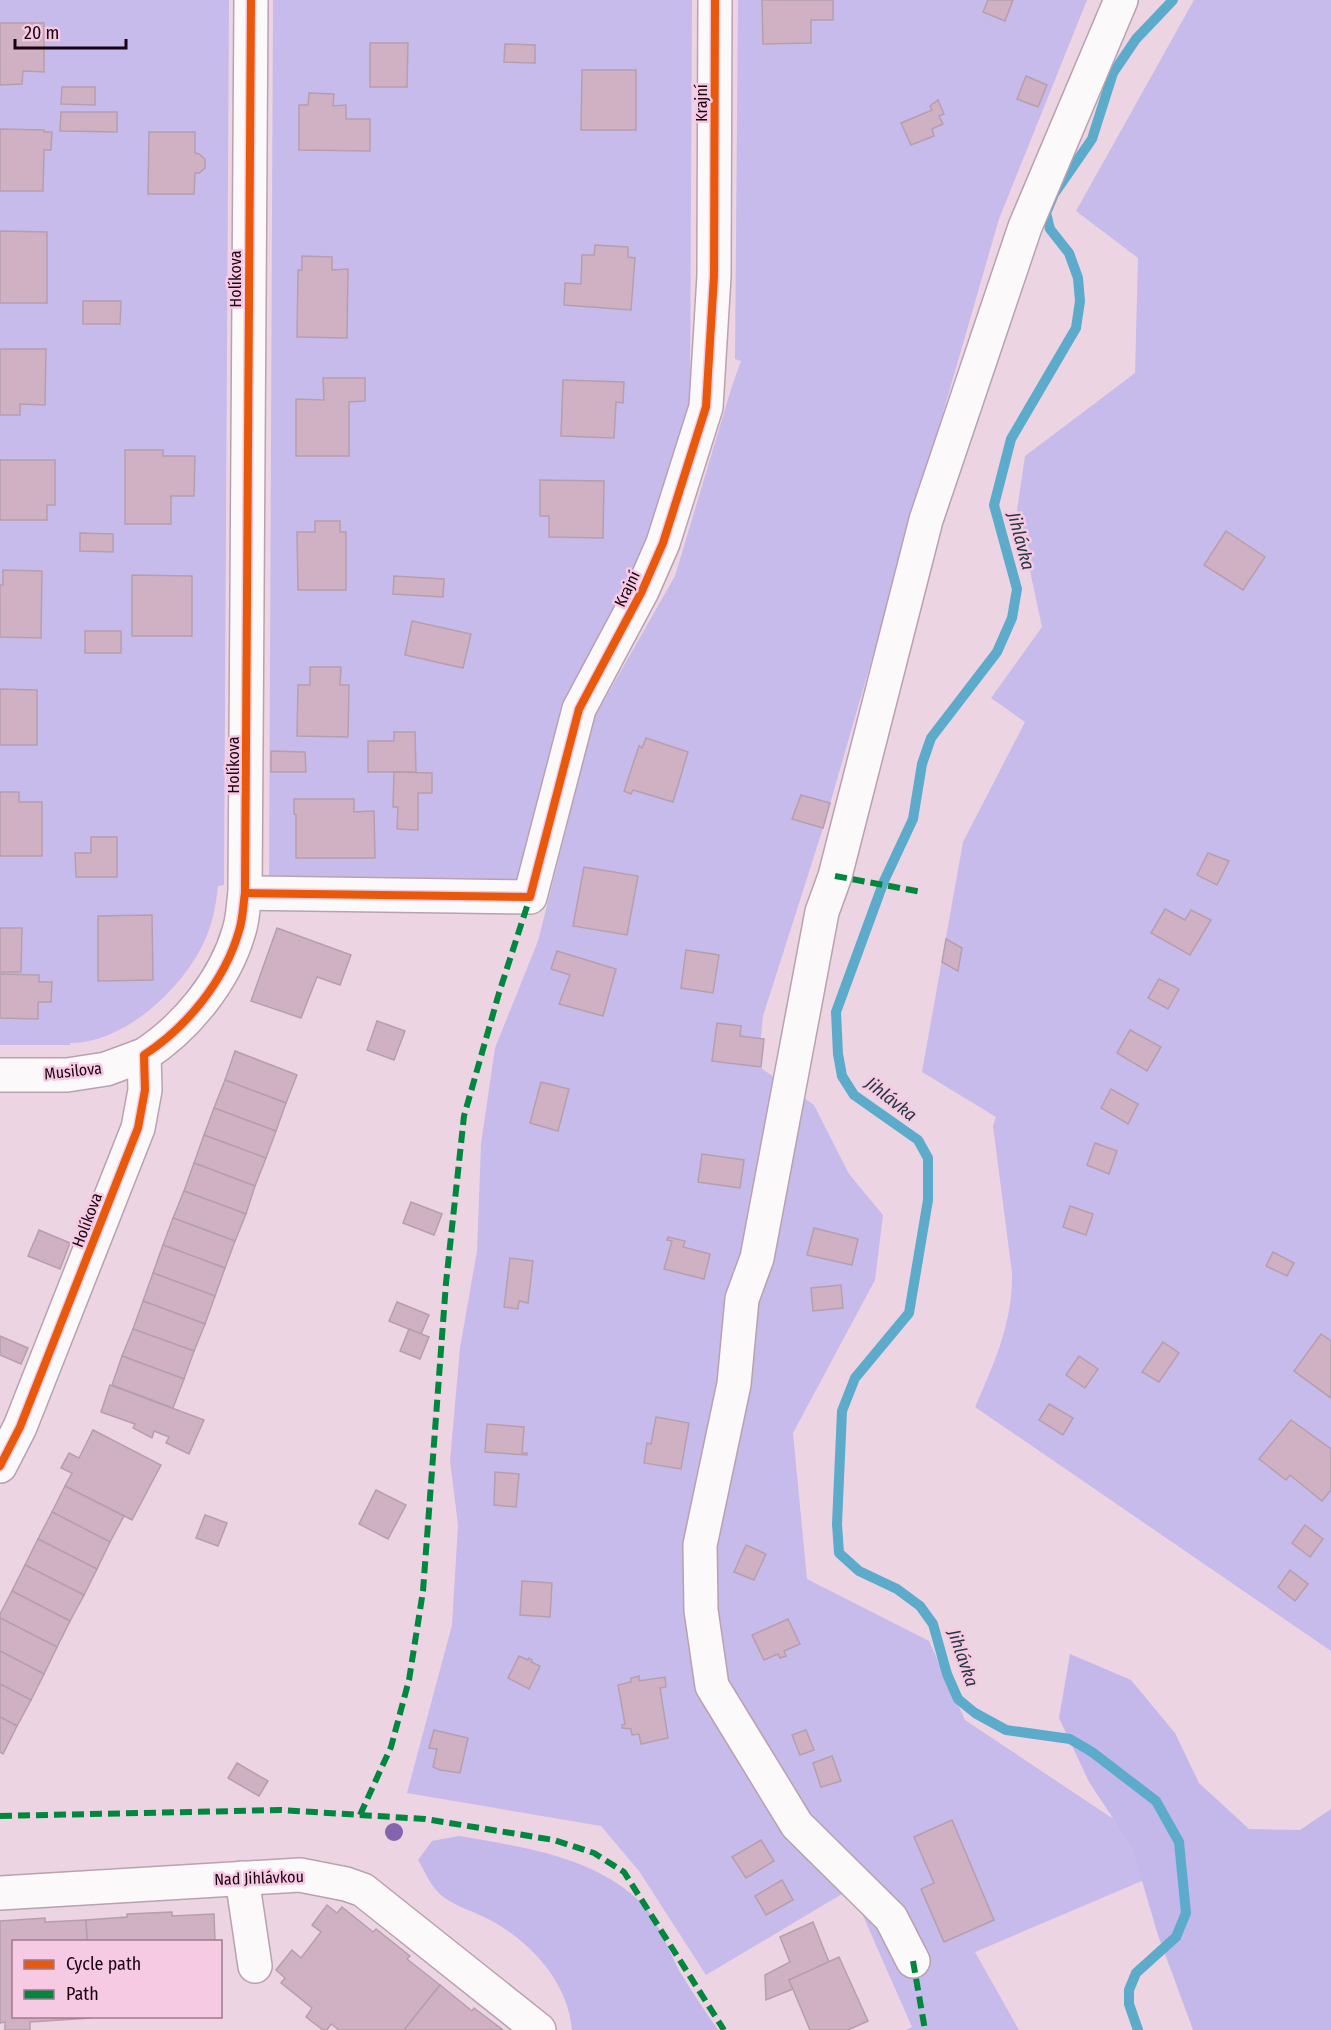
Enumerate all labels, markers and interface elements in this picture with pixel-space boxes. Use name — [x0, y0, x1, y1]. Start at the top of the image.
scale bar — [15, 12, 126, 50]
text: 20 m — [24, 22, 59, 44]
street label: Krajní — [692, 84, 711, 122]
street label: Holíkova — [226, 250, 245, 307]
water label: Jihlávka — [1002, 509, 1039, 572]
street label: Krajní — [610, 568, 644, 610]
street label: Holíkova — [224, 736, 243, 793]
street label: Musilova — [43, 1059, 103, 1083]
water label: Jihlávka — [860, 1072, 921, 1126]
street label: Holíkova — [68, 1190, 106, 1250]
water label: Jihlávka — [943, 1626, 983, 1689]
street label: Nad Jihlávkou — [214, 1867, 304, 1889]
legend — [12, 1940, 222, 2018]
text: Cycle path — [66, 1953, 141, 1975]
text: Path — [66, 1983, 99, 2005]

